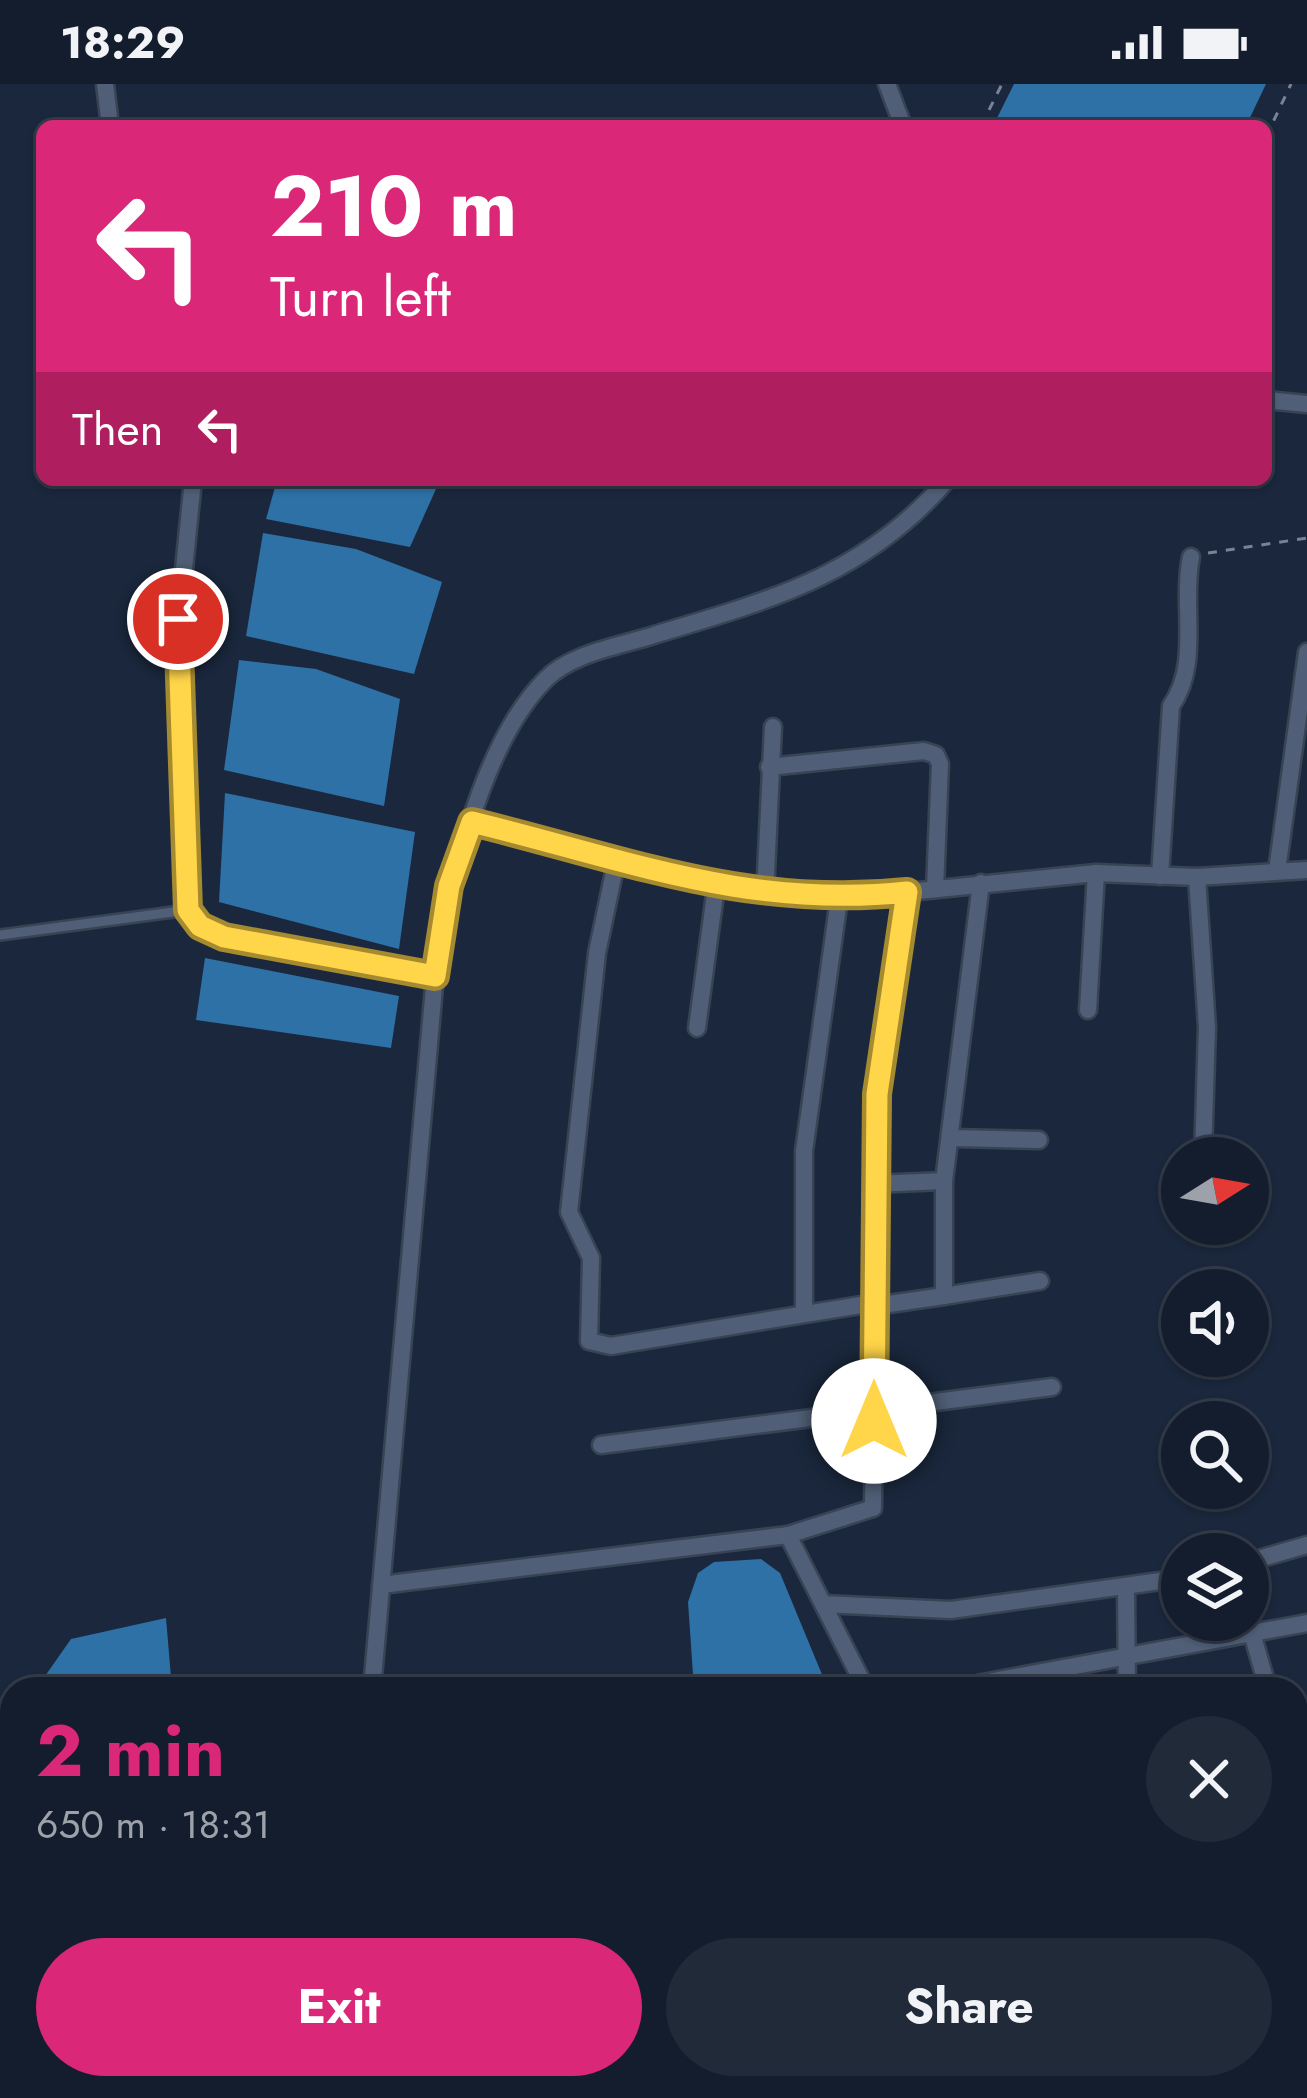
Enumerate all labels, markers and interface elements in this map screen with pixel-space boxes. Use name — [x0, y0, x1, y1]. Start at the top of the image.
text: 18:29 — [60, 10, 185, 75]
text: 210 m — [270, 146, 518, 268]
icon: left — [72, 168, 228, 324]
text: Turn left — [270, 258, 451, 336]
icon: left — [187, 396, 253, 462]
text: Then — [72, 397, 163, 462]
pin — [127, 568, 229, 670]
icon: arrive — [145, 586, 211, 652]
north arrow — [1161, 1137, 1269, 1245]
map controls — [1161, 1137, 1269, 1641]
button: sound — [1161, 1269, 1269, 1377]
position arrow — [811, 1358, 937, 1484]
button: search — [1161, 1401, 1269, 1509]
button: layers — [1161, 1533, 1269, 1641]
text: 2 min — [36, 1699, 225, 1803]
button: close — [1146, 1716, 1272, 1842]
text: 650 m · 18:31 — [36, 1796, 270, 1853]
button: Exit — [36, 1938, 642, 2076]
button: Share — [666, 1938, 1272, 2076]

